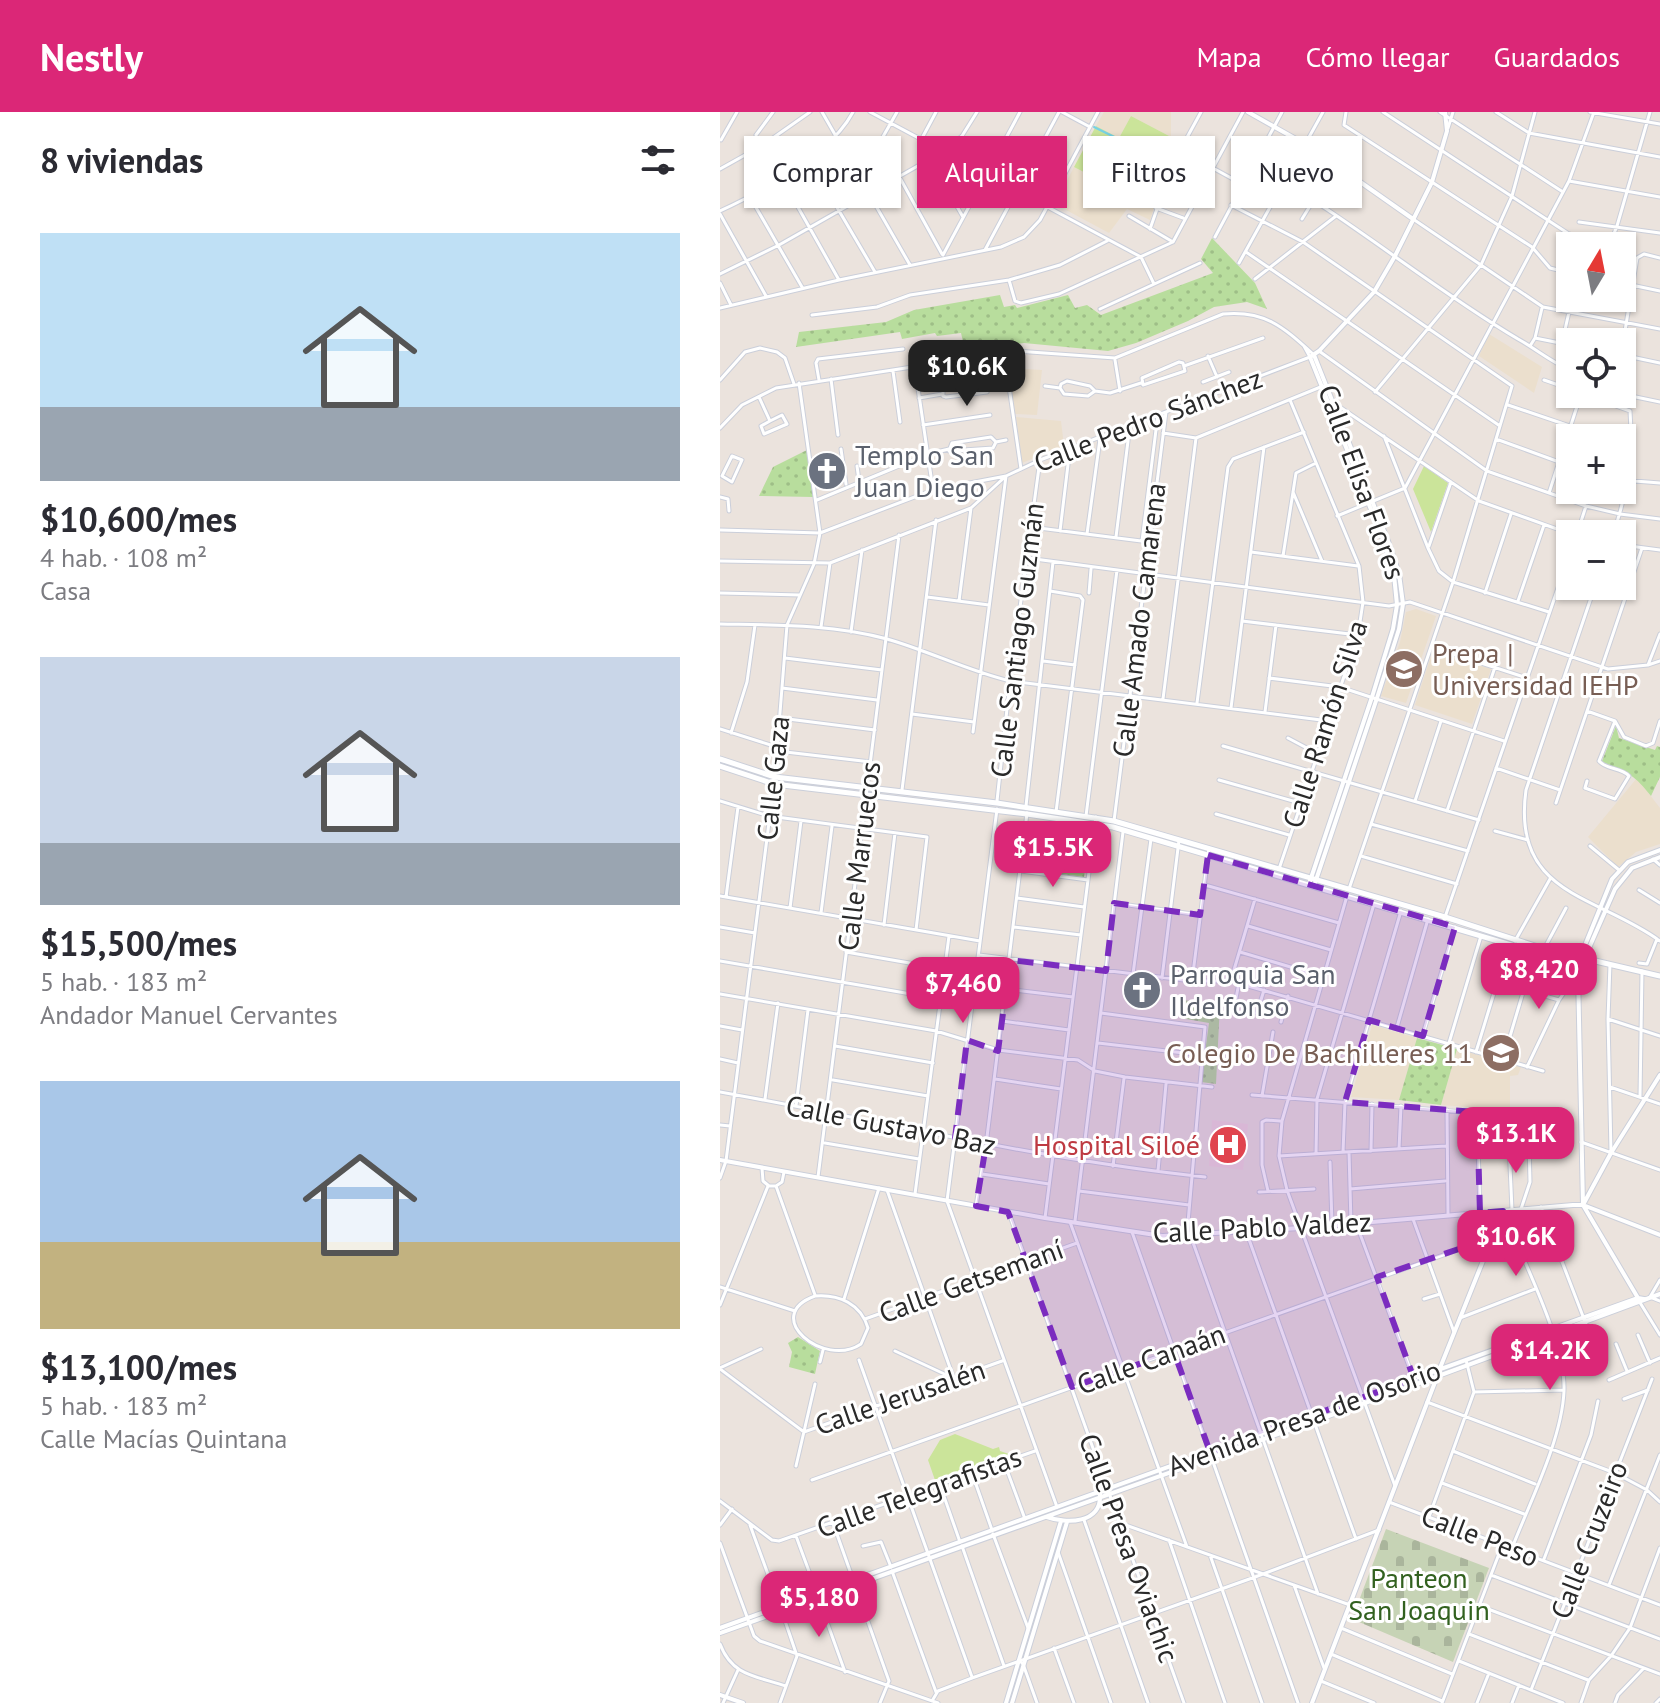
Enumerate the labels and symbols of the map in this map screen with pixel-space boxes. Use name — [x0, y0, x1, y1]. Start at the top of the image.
north arrow — [1556, 232, 1636, 312]
pin: $10.6K — [902, 340, 1032, 408]
street label: Calle Pedro Sánchez — [1028, 359, 1267, 480]
street label: Calle Elisa Flores — [1310, 379, 1415, 584]
place label: Templo San Juan Diego — [854, 436, 994, 505]
church icon: Templo San Juan Diego — [806, 450, 848, 492]
street label: Calle Amado Camarena — [1103, 481, 1174, 759]
street label: Calle Santiago Guzmán — [981, 500, 1052, 779]
street label: Calle Ramón Silva — [1274, 615, 1376, 832]
place label: Prepa | Universidad IEHP — [1432, 634, 1638, 703]
school or university icon: Prepa | Universidad IEHP — [1383, 648, 1425, 690]
street label: Calle Gaza — [748, 714, 797, 842]
street label: Calle Marruecos — [829, 759, 888, 953]
pin: $15.5K — [988, 821, 1118, 889]
pin: $8,420 — [1474, 943, 1604, 1011]
place label: Parroquia San Ildelfonso — [1170, 955, 1336, 1024]
pin: $7,460 — [898, 957, 1028, 1025]
church icon: Parroquia San Ildelfonso — [1121, 969, 1163, 1011]
school or university icon: Colegio De Bachilleres 11 — [1480, 1032, 1522, 1074]
place label: Colegio De Bachilleres 11 — [1166, 1034, 1473, 1071]
street label: Calle Gustavo Baz — [783, 1086, 999, 1163]
pin: $13.1K — [1451, 1107, 1581, 1175]
hospital icon: Hospital Siloé — [1207, 1124, 1249, 1166]
place label: Hospital Siloé — [1033, 1126, 1200, 1163]
street label: Calle Pablo Valdez — [1152, 1202, 1372, 1251]
pin: $10.6K — [1451, 1210, 1581, 1278]
street label: Calle Getsemaní — [873, 1230, 1068, 1331]
street label: Calle Canaán — [1072, 1315, 1230, 1402]
pin: $14.2K — [1485, 1324, 1615, 1392]
street label: Calle Jerusalén — [810, 1350, 990, 1443]
street label: Avenida Presa de Osorio — [1162, 1351, 1446, 1484]
street label: Calle Presa Oviachic — [1071, 1428, 1188, 1667]
street label: Calle Telegrafistas — [811, 1437, 1026, 1546]
street label: Calle Cruzeiro — [1542, 1456, 1636, 1624]
street label: Calle Peso — [1416, 1496, 1544, 1575]
park label: Panteon San Joaquin — [1348, 1559, 1490, 1628]
pin: $5,180 — [754, 1571, 884, 1639]

